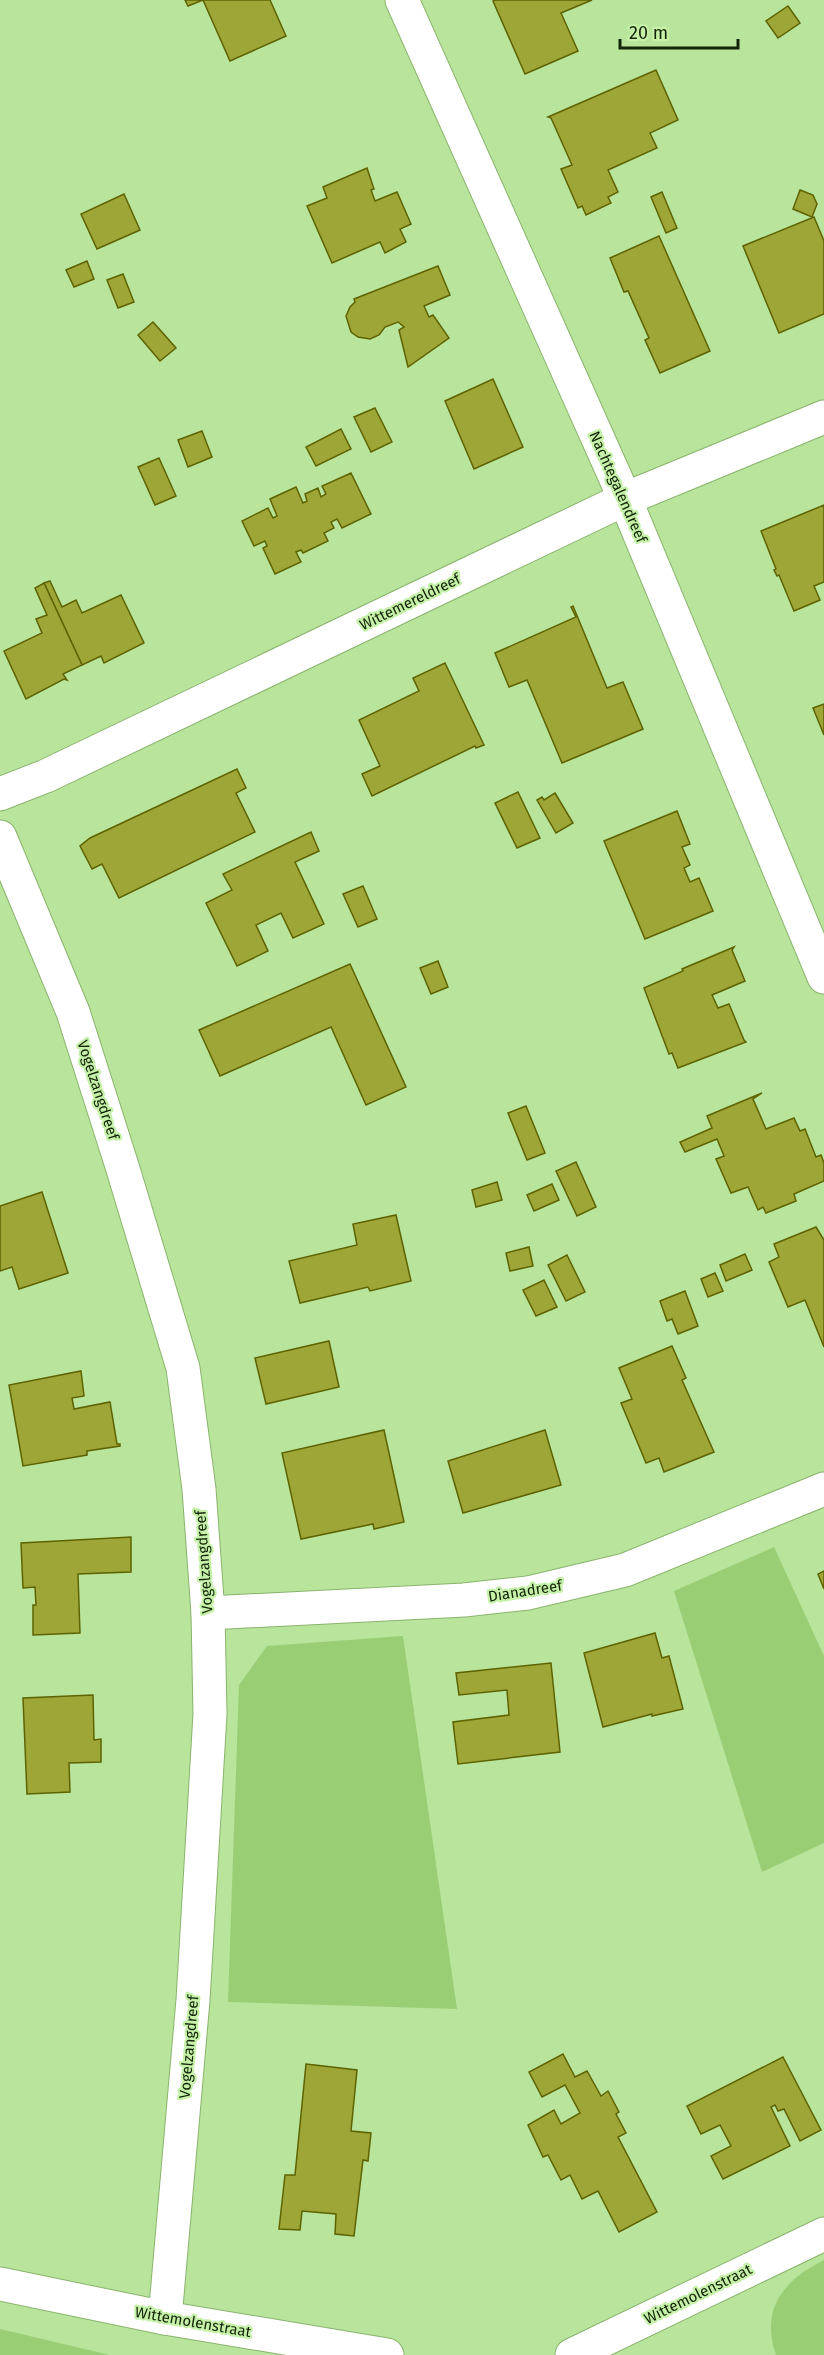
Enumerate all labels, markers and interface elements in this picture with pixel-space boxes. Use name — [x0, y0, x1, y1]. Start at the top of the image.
scale bar — [620, 12, 738, 50]
text: 20 m — [629, 22, 668, 44]
street label: Nachtegalendreef — [585, 428, 651, 546]
street label: Wittemereldreef — [357, 569, 464, 634]
street label: Vogelzangdreef — [73, 1038, 123, 1143]
street label: Vogelzangdreef — [191, 1509, 217, 1614]
street label: Dianadreef — [487, 1576, 564, 1606]
street label: Vogelzangdreef — [176, 1994, 203, 2099]
street label: Wittemolenstraat — [641, 2260, 755, 2328]
street label: Wittemolenstraat — [134, 2303, 253, 2341]

